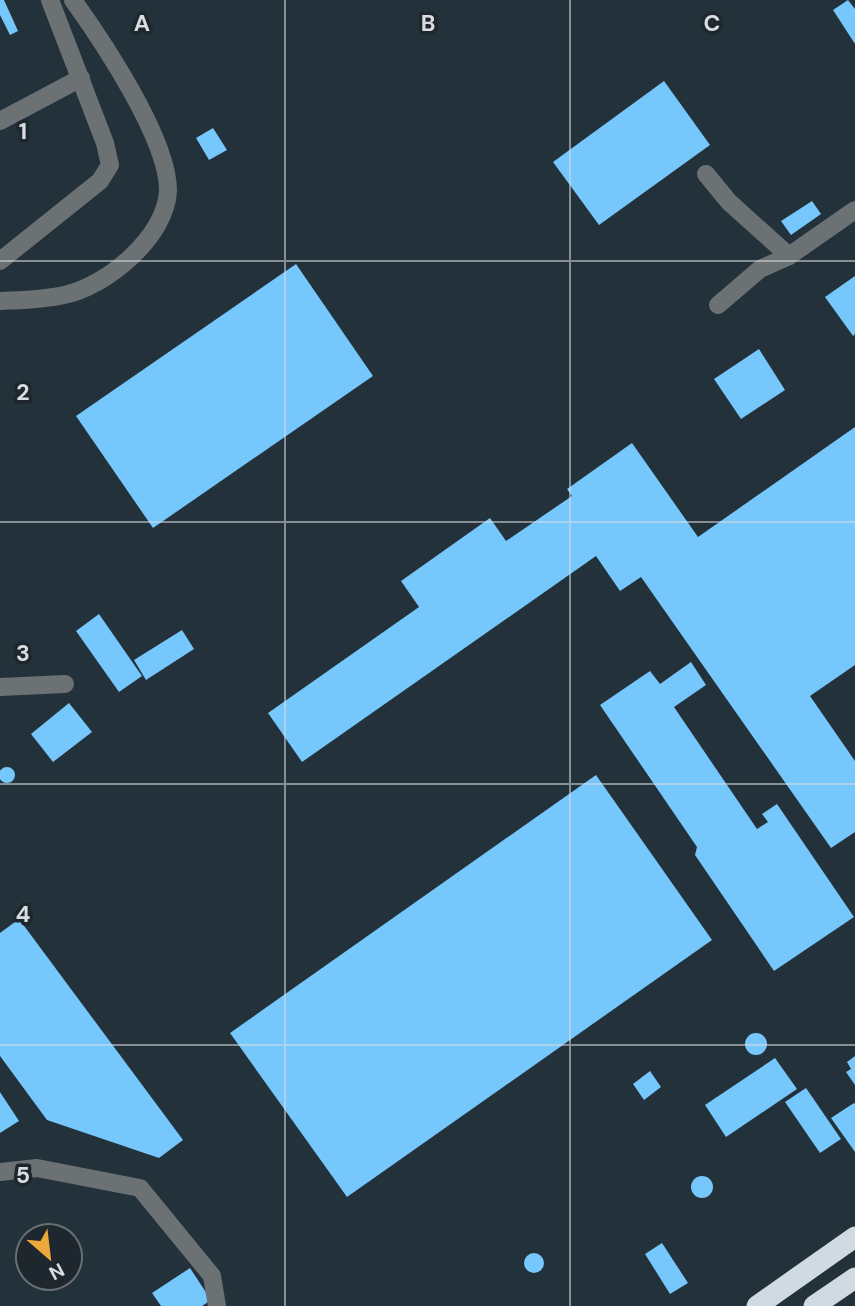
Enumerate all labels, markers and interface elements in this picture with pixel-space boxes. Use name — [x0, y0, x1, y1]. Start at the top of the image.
text: A — [134, 8, 150, 38]
text: B — [421, 8, 435, 38]
text: C — [704, 8, 720, 38]
text: 1 — [19, 116, 27, 146]
text: 2 — [16, 377, 30, 407]
text: 3 — [16, 638, 30, 668]
text: 4 — [16, 899, 31, 929]
text: 5 — [16, 1160, 30, 1190]
north arrow — [14, 1222, 84, 1292]
text: N — [45, 1257, 69, 1286]

